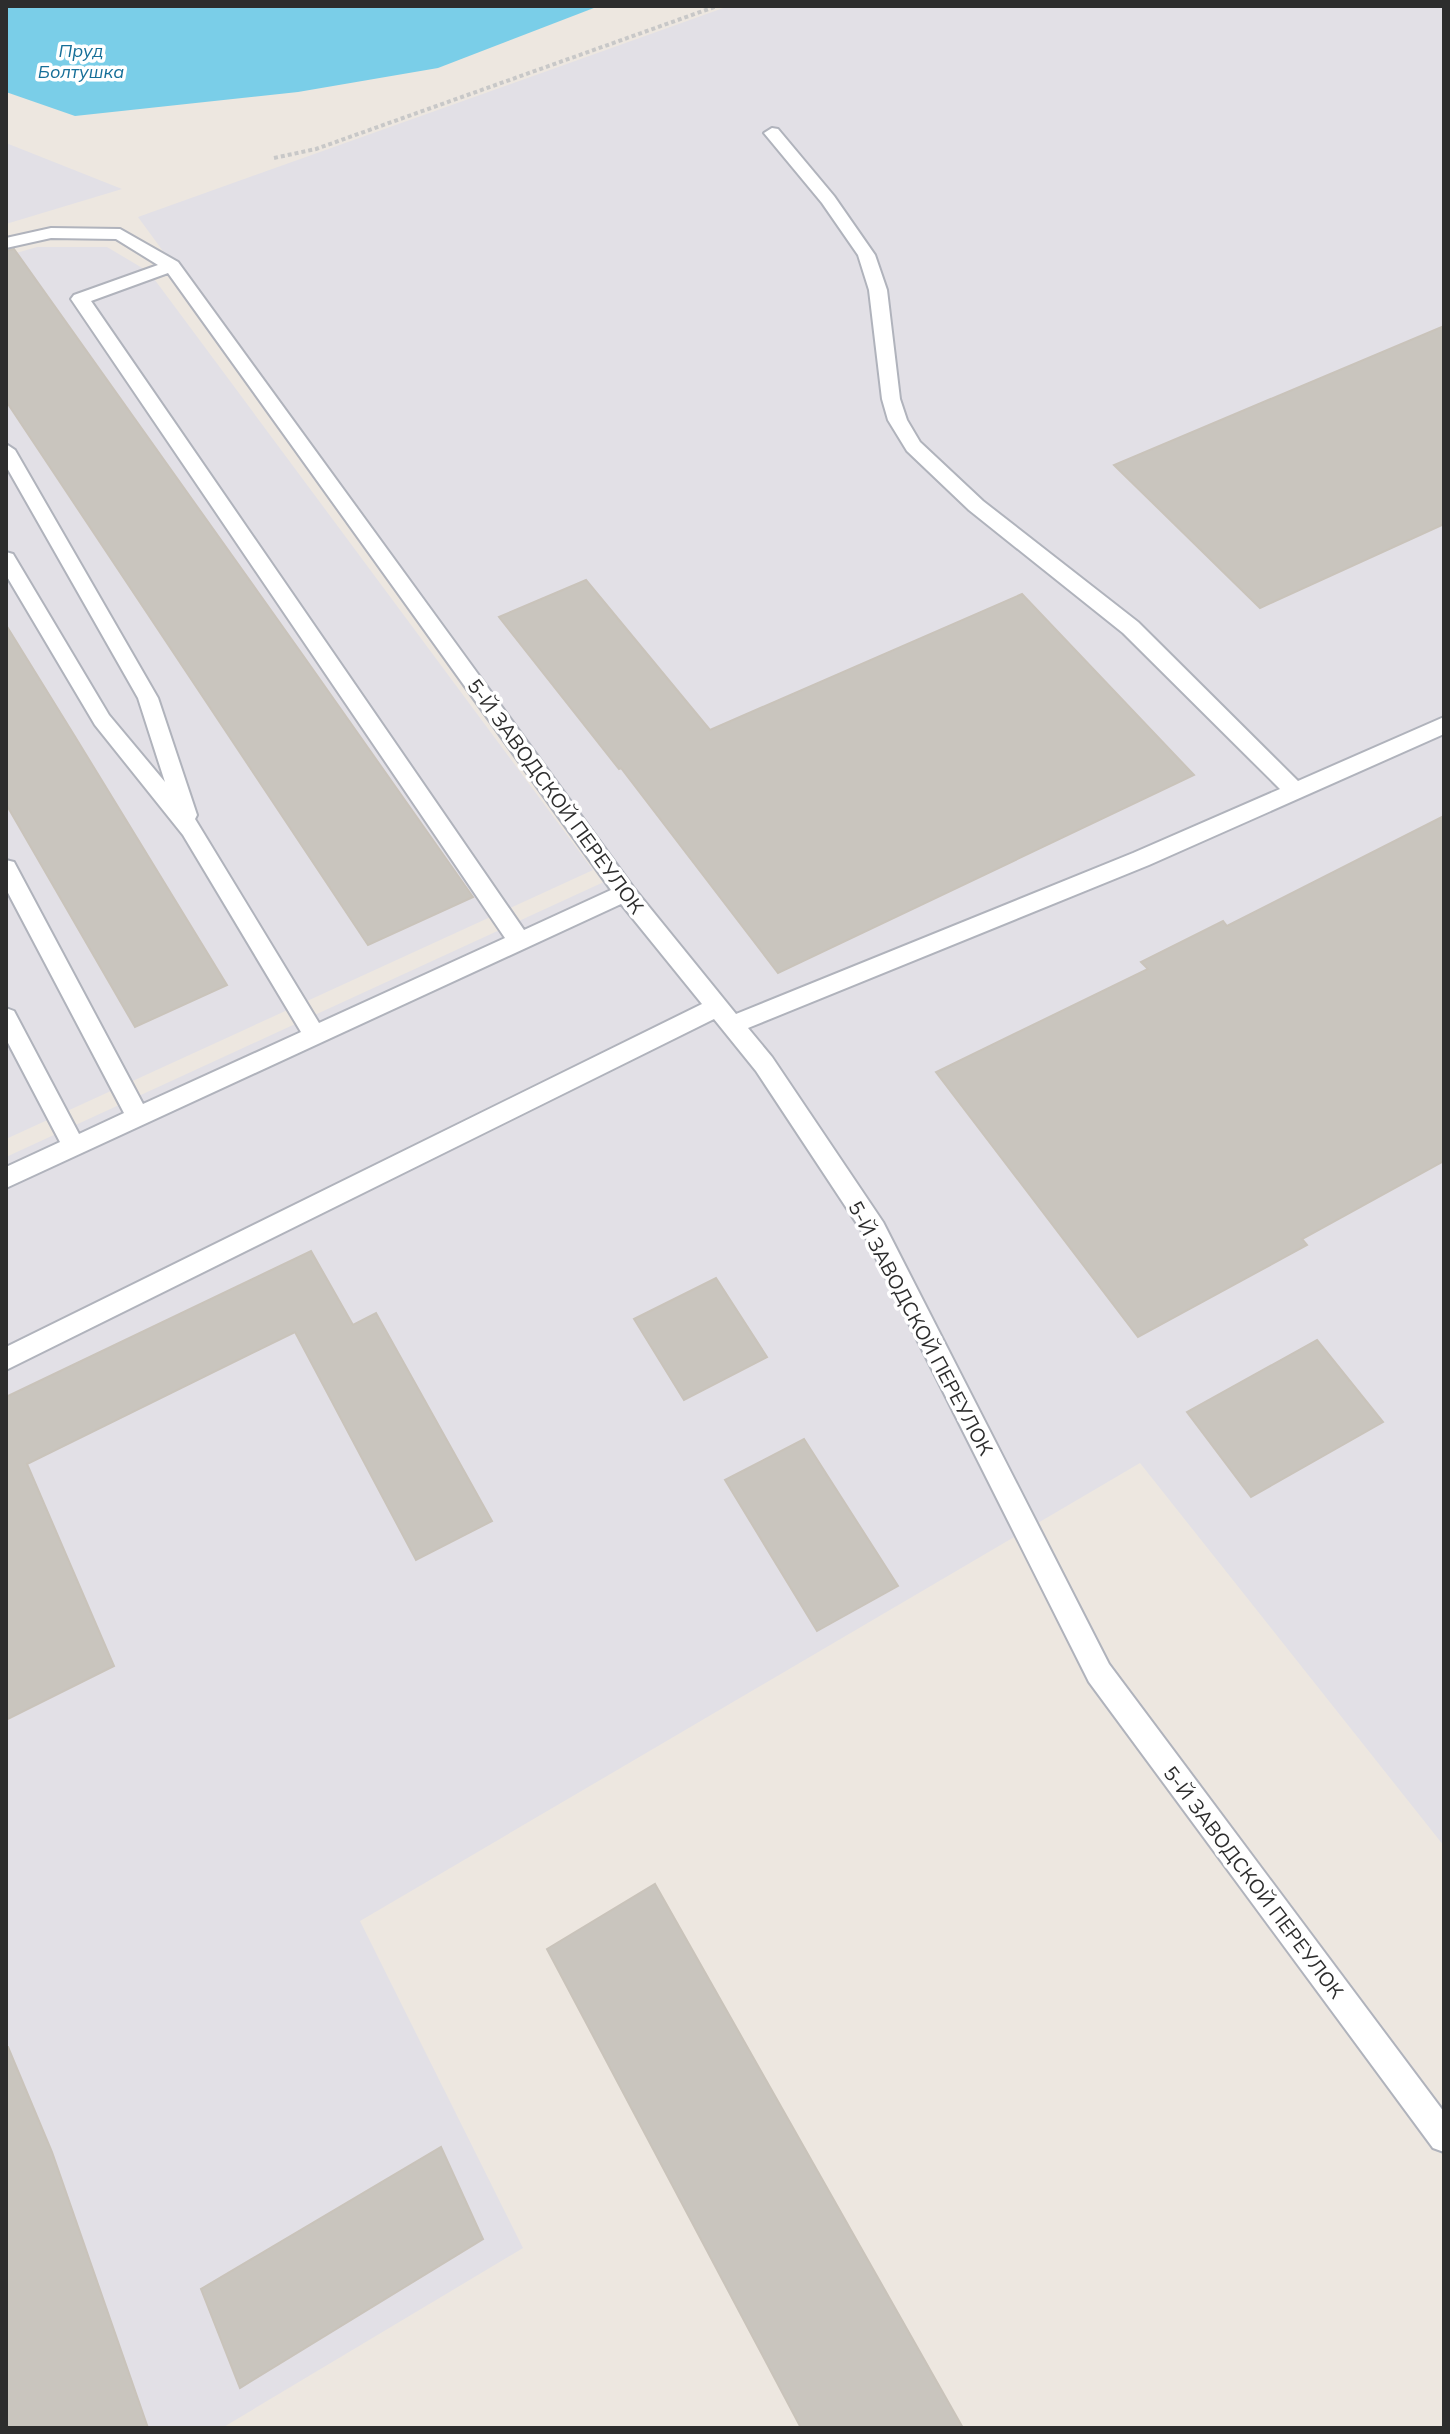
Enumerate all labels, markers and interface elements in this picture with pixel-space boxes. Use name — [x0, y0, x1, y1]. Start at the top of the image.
water label: Пруд Болтушка — [38, 39, 124, 83]
street label: 5-Й ЗАВОДСКОЙ ПЕРЕУЛОК — [462, 674, 650, 918]
street label: 5-Й ЗАВОДСКОЙ ПЕРЕУЛОК — [843, 1197, 999, 1459]
street label: 5-Й ЗАВОДСКОЙ ПЕРЕУЛОК — [1159, 1761, 1349, 2003]

